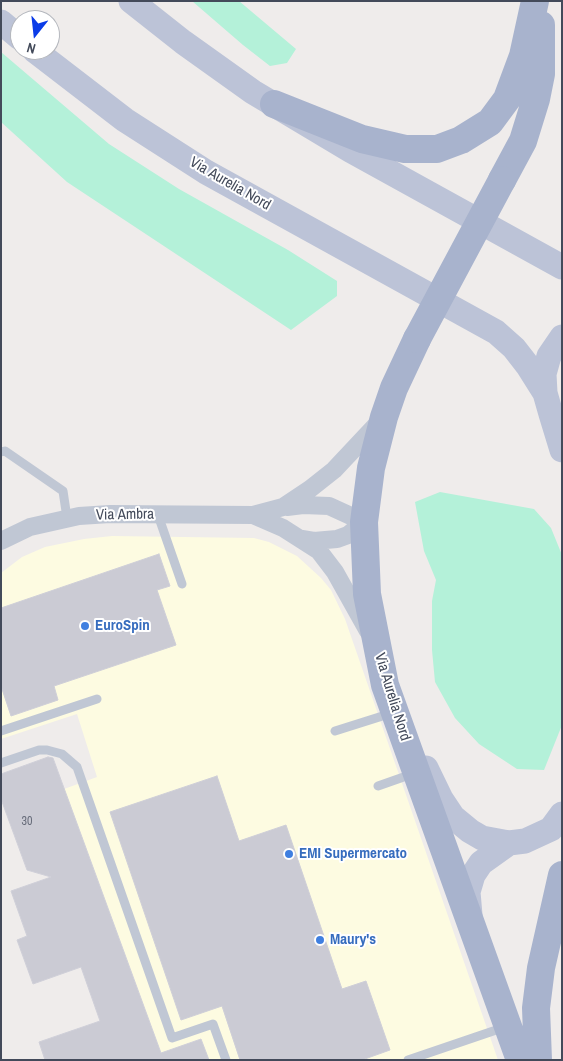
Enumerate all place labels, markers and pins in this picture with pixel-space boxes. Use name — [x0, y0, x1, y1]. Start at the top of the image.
place label: EuroSpin — [95, 617, 150, 635]
marker: EuroSpin — [79, 620, 91, 632]
place label: EMI Supermercato — [299, 845, 407, 863]
marker: EMI Supermercato — [283, 848, 295, 860]
place label: Maury's — [330, 931, 376, 949]
marker: Maury's — [314, 934, 326, 946]

